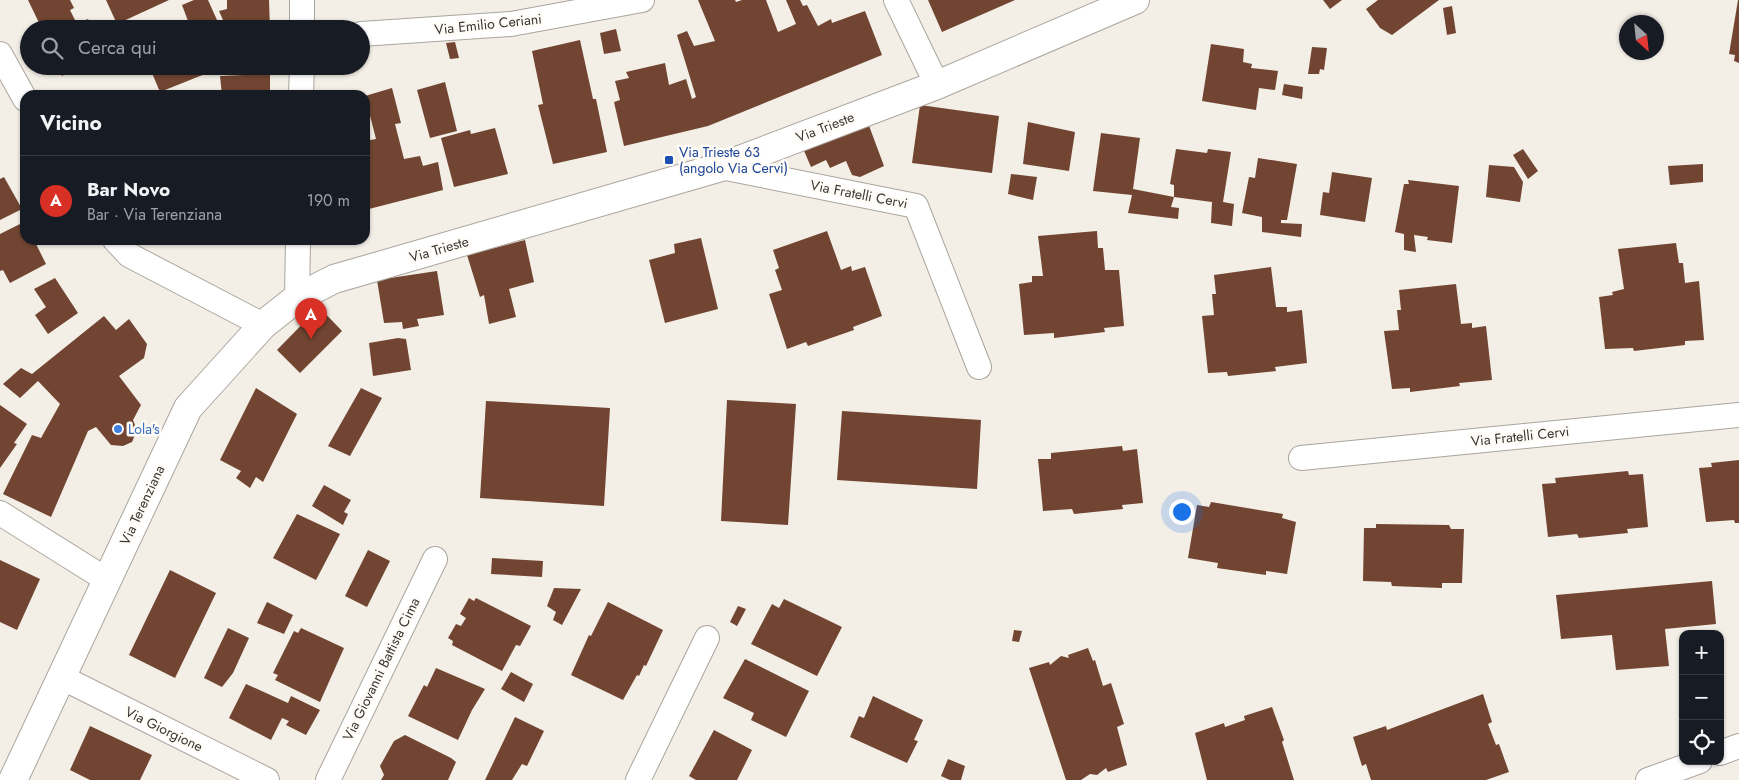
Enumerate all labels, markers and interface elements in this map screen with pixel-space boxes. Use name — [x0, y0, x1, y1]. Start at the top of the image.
street label: Via Emilio Ceriani — [433, 8, 543, 40]
north arrow — [1619, 15, 1664, 60]
search box — [20, 20, 370, 75]
icon: search — [38, 34, 66, 62]
text: Cerca qui — [78, 34, 157, 61]
street label: Via Trieste — [793, 107, 857, 147]
text: Vicino — [40, 108, 102, 138]
place label: Via Trieste 63 (angolo Via Cervi) — [679, 142, 788, 178]
marker: Via Trieste 63 (angolo Via Cervi) — [663, 154, 675, 166]
street label: Via Fratelli Cervi — [809, 175, 909, 213]
text: Bar Novo — [87, 176, 170, 203]
text: A — [50, 189, 62, 212]
text: 190 m — [307, 189, 350, 212]
text: Bar · Via Terenziana — [87, 203, 222, 226]
street label: Via Trieste — [407, 231, 471, 267]
pin: A — [295, 298, 327, 339]
place label: Lola's — [128, 419, 160, 439]
street label: Via Fratelli Cervi — [1470, 421, 1570, 451]
marker: Lola's — [112, 423, 124, 435]
street label: Via Terenziana — [115, 462, 169, 548]
your location — [1169, 499, 1195, 525]
street label: Via Giovanni Battista Cima — [338, 594, 424, 744]
map controls — [1679, 630, 1724, 765]
button: + — [1679, 630, 1724, 675]
button: − — [1679, 675, 1724, 720]
street label: Via Giorgione — [122, 702, 206, 756]
button: locate — [1679, 720, 1724, 765]

